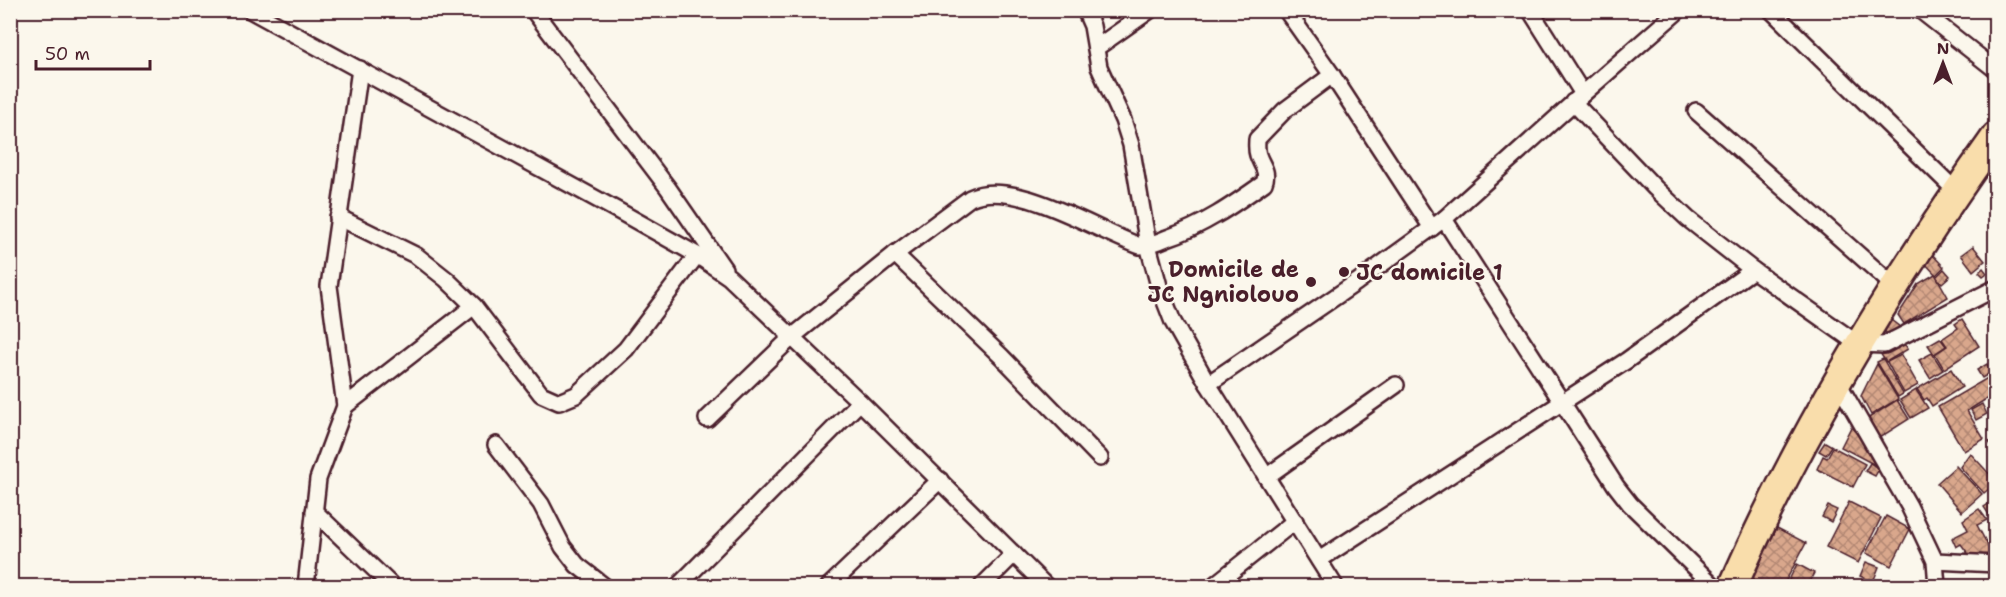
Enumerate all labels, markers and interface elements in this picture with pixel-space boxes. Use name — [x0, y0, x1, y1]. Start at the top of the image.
scale bar — [36, 33, 150, 71]
north arrow — [1913, 33, 1973, 93]
text: N — [1937, 38, 1949, 59]
text: 50 m — [45, 42, 90, 66]
place label: Domicile de JC Ngniolouo — [1147, 255, 1299, 309]
place label: JC domicile 1 — [1356, 258, 1503, 287]
marker: JC domicile 1 — [1337, 265, 1351, 279]
marker: Domicile de JC Ngniolouo — [1304, 275, 1318, 289]

